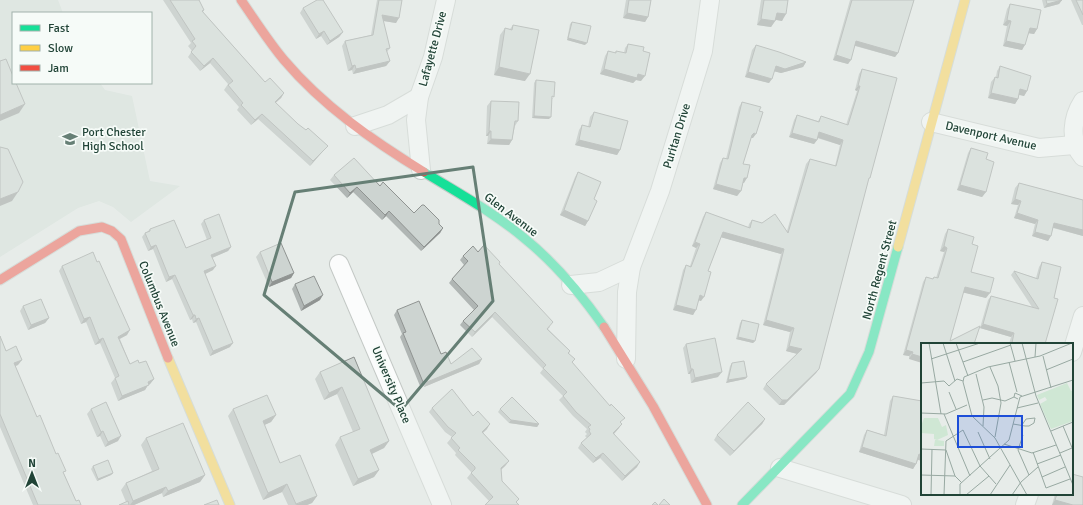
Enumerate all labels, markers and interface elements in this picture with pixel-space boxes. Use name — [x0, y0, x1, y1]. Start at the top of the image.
street label: Lafayette Drive — [416, 10, 450, 88]
legend — [12, 12, 152, 84]
text: Fast — [48, 21, 69, 36]
text: Slow — [48, 41, 73, 56]
text: Jam — [48, 61, 69, 76]
street label: Puritan Drive — [660, 102, 694, 170]
street label: Davenport Avenue — [944, 118, 1038, 154]
place label: Port Chester High School — [82, 125, 146, 154]
school or university icon: Port Chester High School — [61, 130, 79, 148]
street label: Glen Avenue — [481, 190, 541, 240]
street label: North Regent Street — [859, 219, 901, 321]
street label: Columbus Avenue — [135, 259, 183, 349]
inset map — [921, 343, 1073, 495]
street label: University Place — [368, 344, 414, 426]
north arrow — [12, 453, 52, 493]
text: N — [28, 457, 36, 470]

